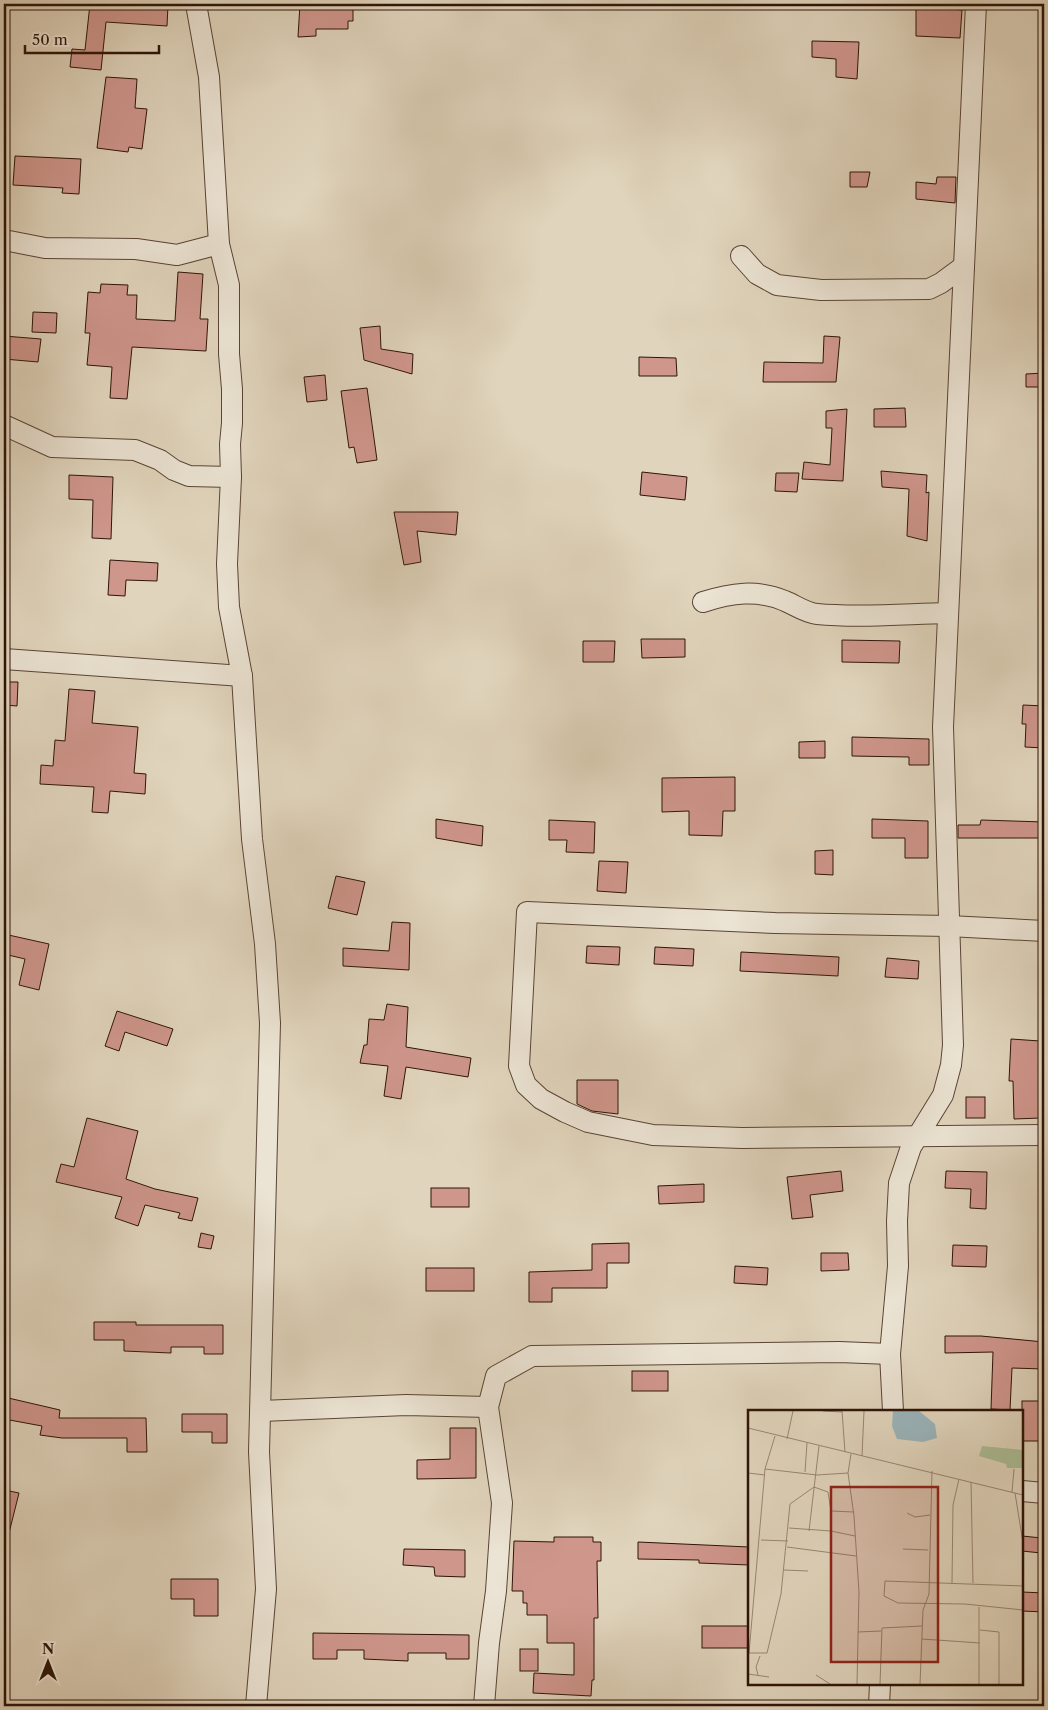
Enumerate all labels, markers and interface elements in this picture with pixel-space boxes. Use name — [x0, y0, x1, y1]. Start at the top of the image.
scale bar — [25, 22, 159, 54]
text: 50 m — [32, 30, 68, 49]
inset map — [748, 1410, 1023, 1685]
north arrow — [22, 1638, 72, 1688]
text: N — [42, 1640, 54, 1658]

